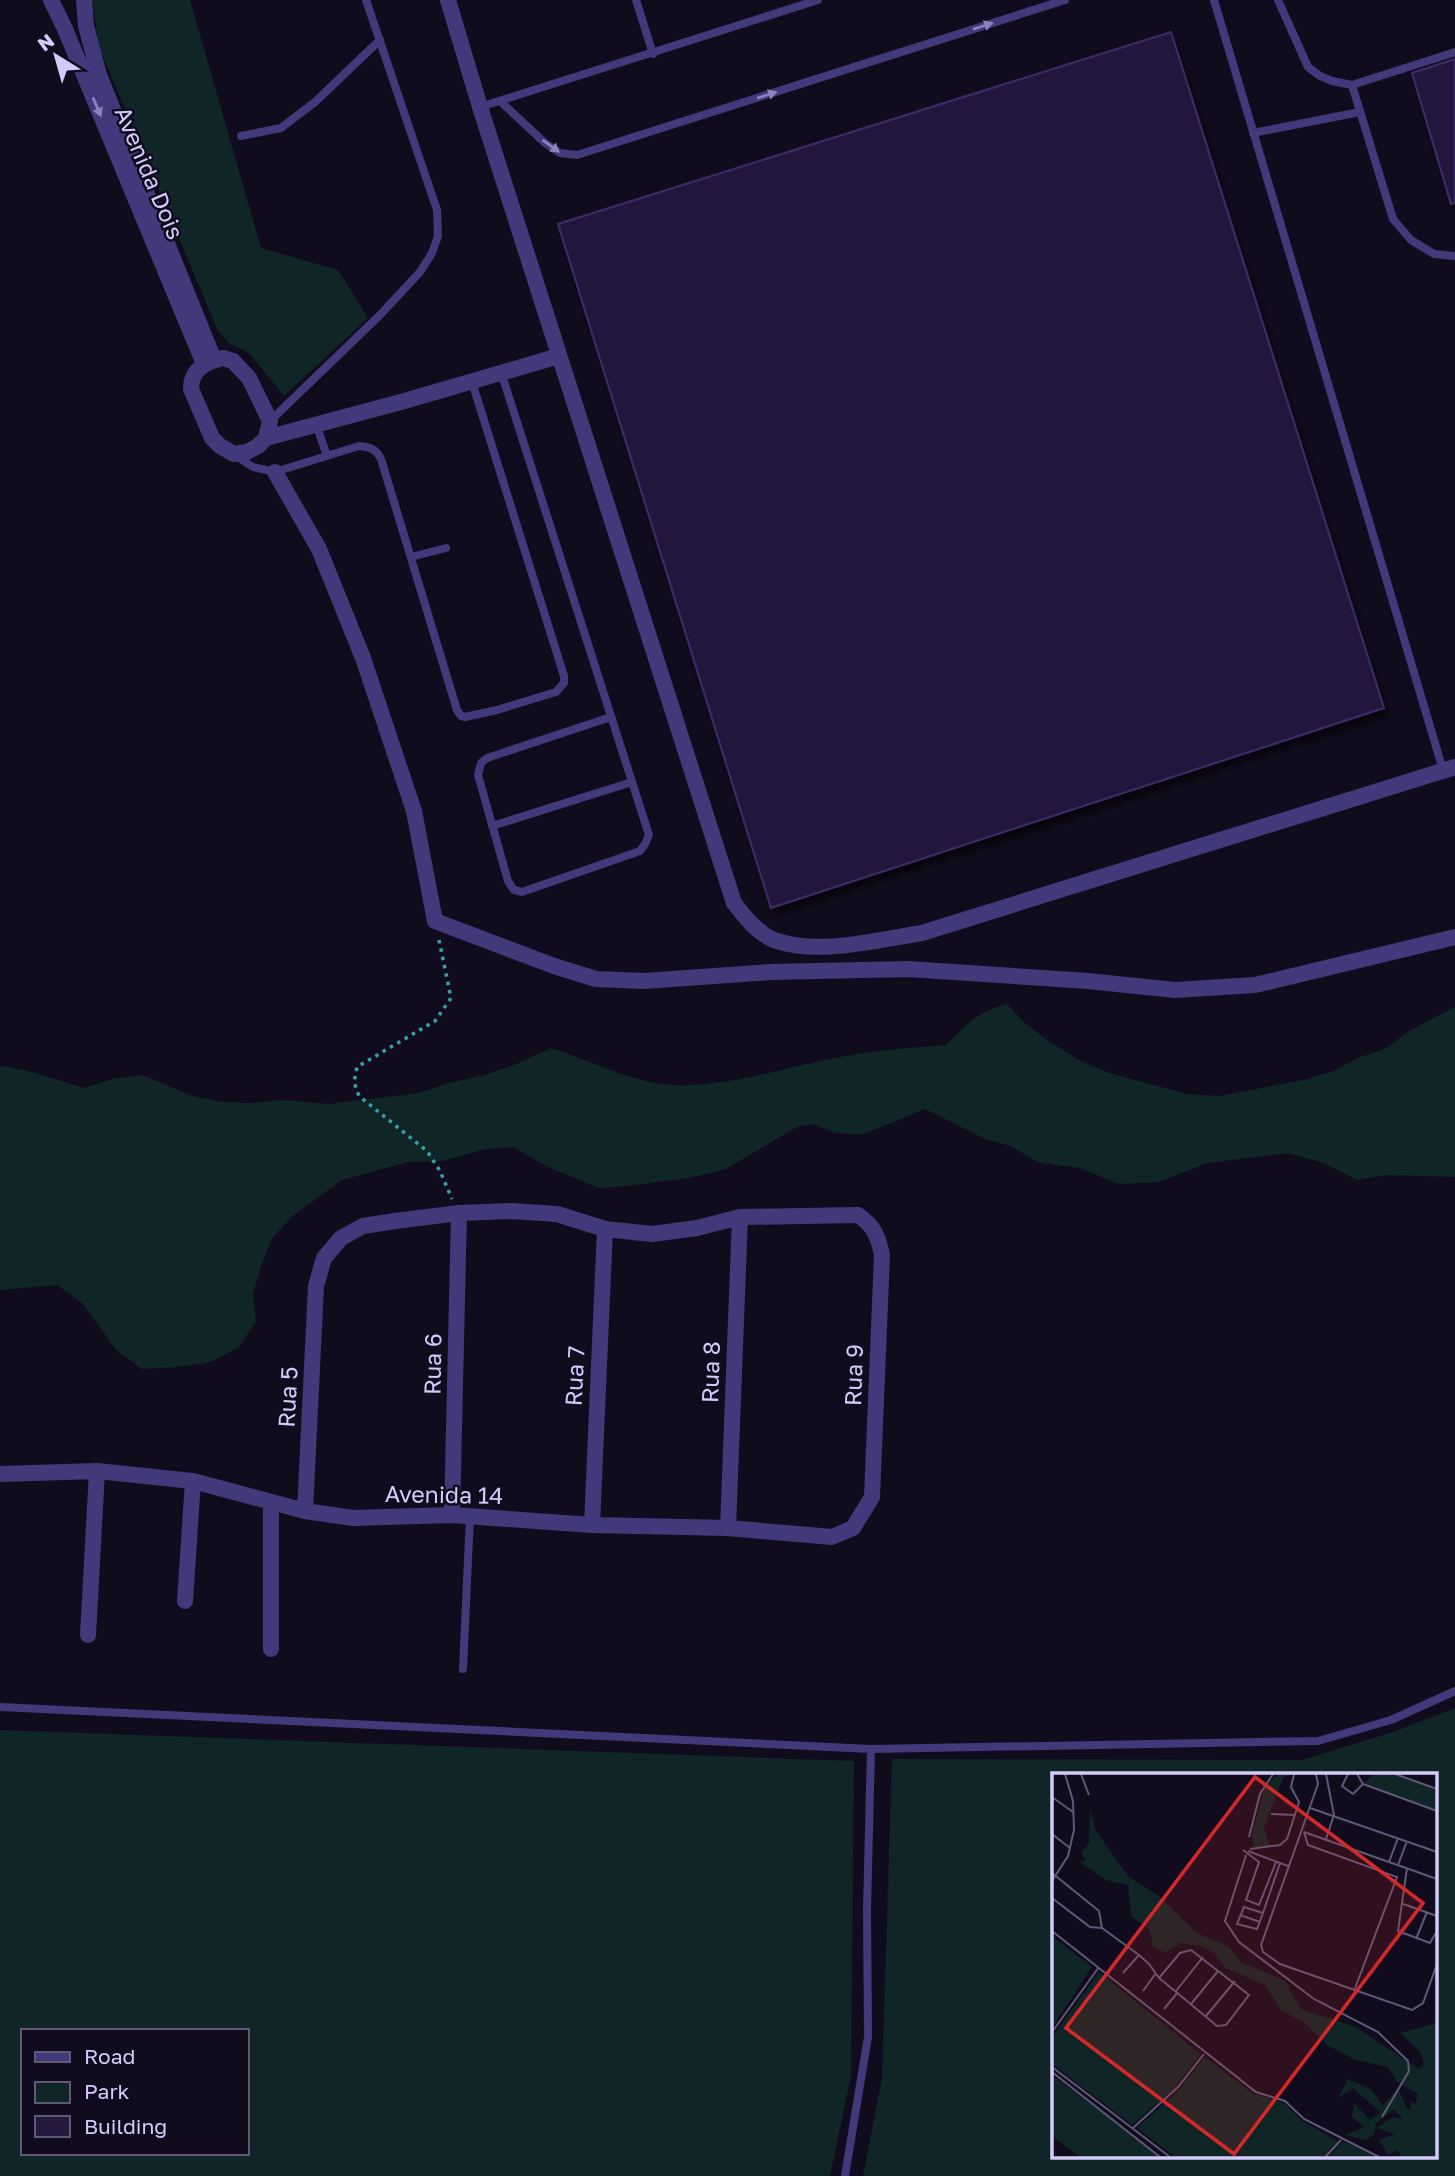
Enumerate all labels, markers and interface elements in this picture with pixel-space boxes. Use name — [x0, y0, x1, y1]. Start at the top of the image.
one-way arrow — [973, 20, 994, 31]
north arrow — [21, 21, 91, 91]
text: N — [33, 28, 58, 56]
one-way arrow — [756, 89, 777, 100]
one-way arrow — [92, 97, 103, 118]
street label: Avenida Dois — [109, 102, 190, 243]
one-way arrow — [542, 139, 560, 153]
street label: Rua 6 — [417, 1333, 447, 1395]
street label: Rua 8 — [695, 1341, 725, 1403]
street label: Rua 9 — [838, 1344, 868, 1406]
street label: Rua 7 — [558, 1345, 590, 1407]
street label: Rua 5 — [271, 1366, 303, 1428]
street label: Avenida 14 — [385, 1479, 503, 1509]
inset map — [1052, 1773, 1438, 2158]
legend — [21, 2029, 248, 2155]
text: Road — [84, 2043, 135, 2069]
text: Park — [84, 2078, 130, 2104]
text: Building — [84, 2113, 167, 2139]

